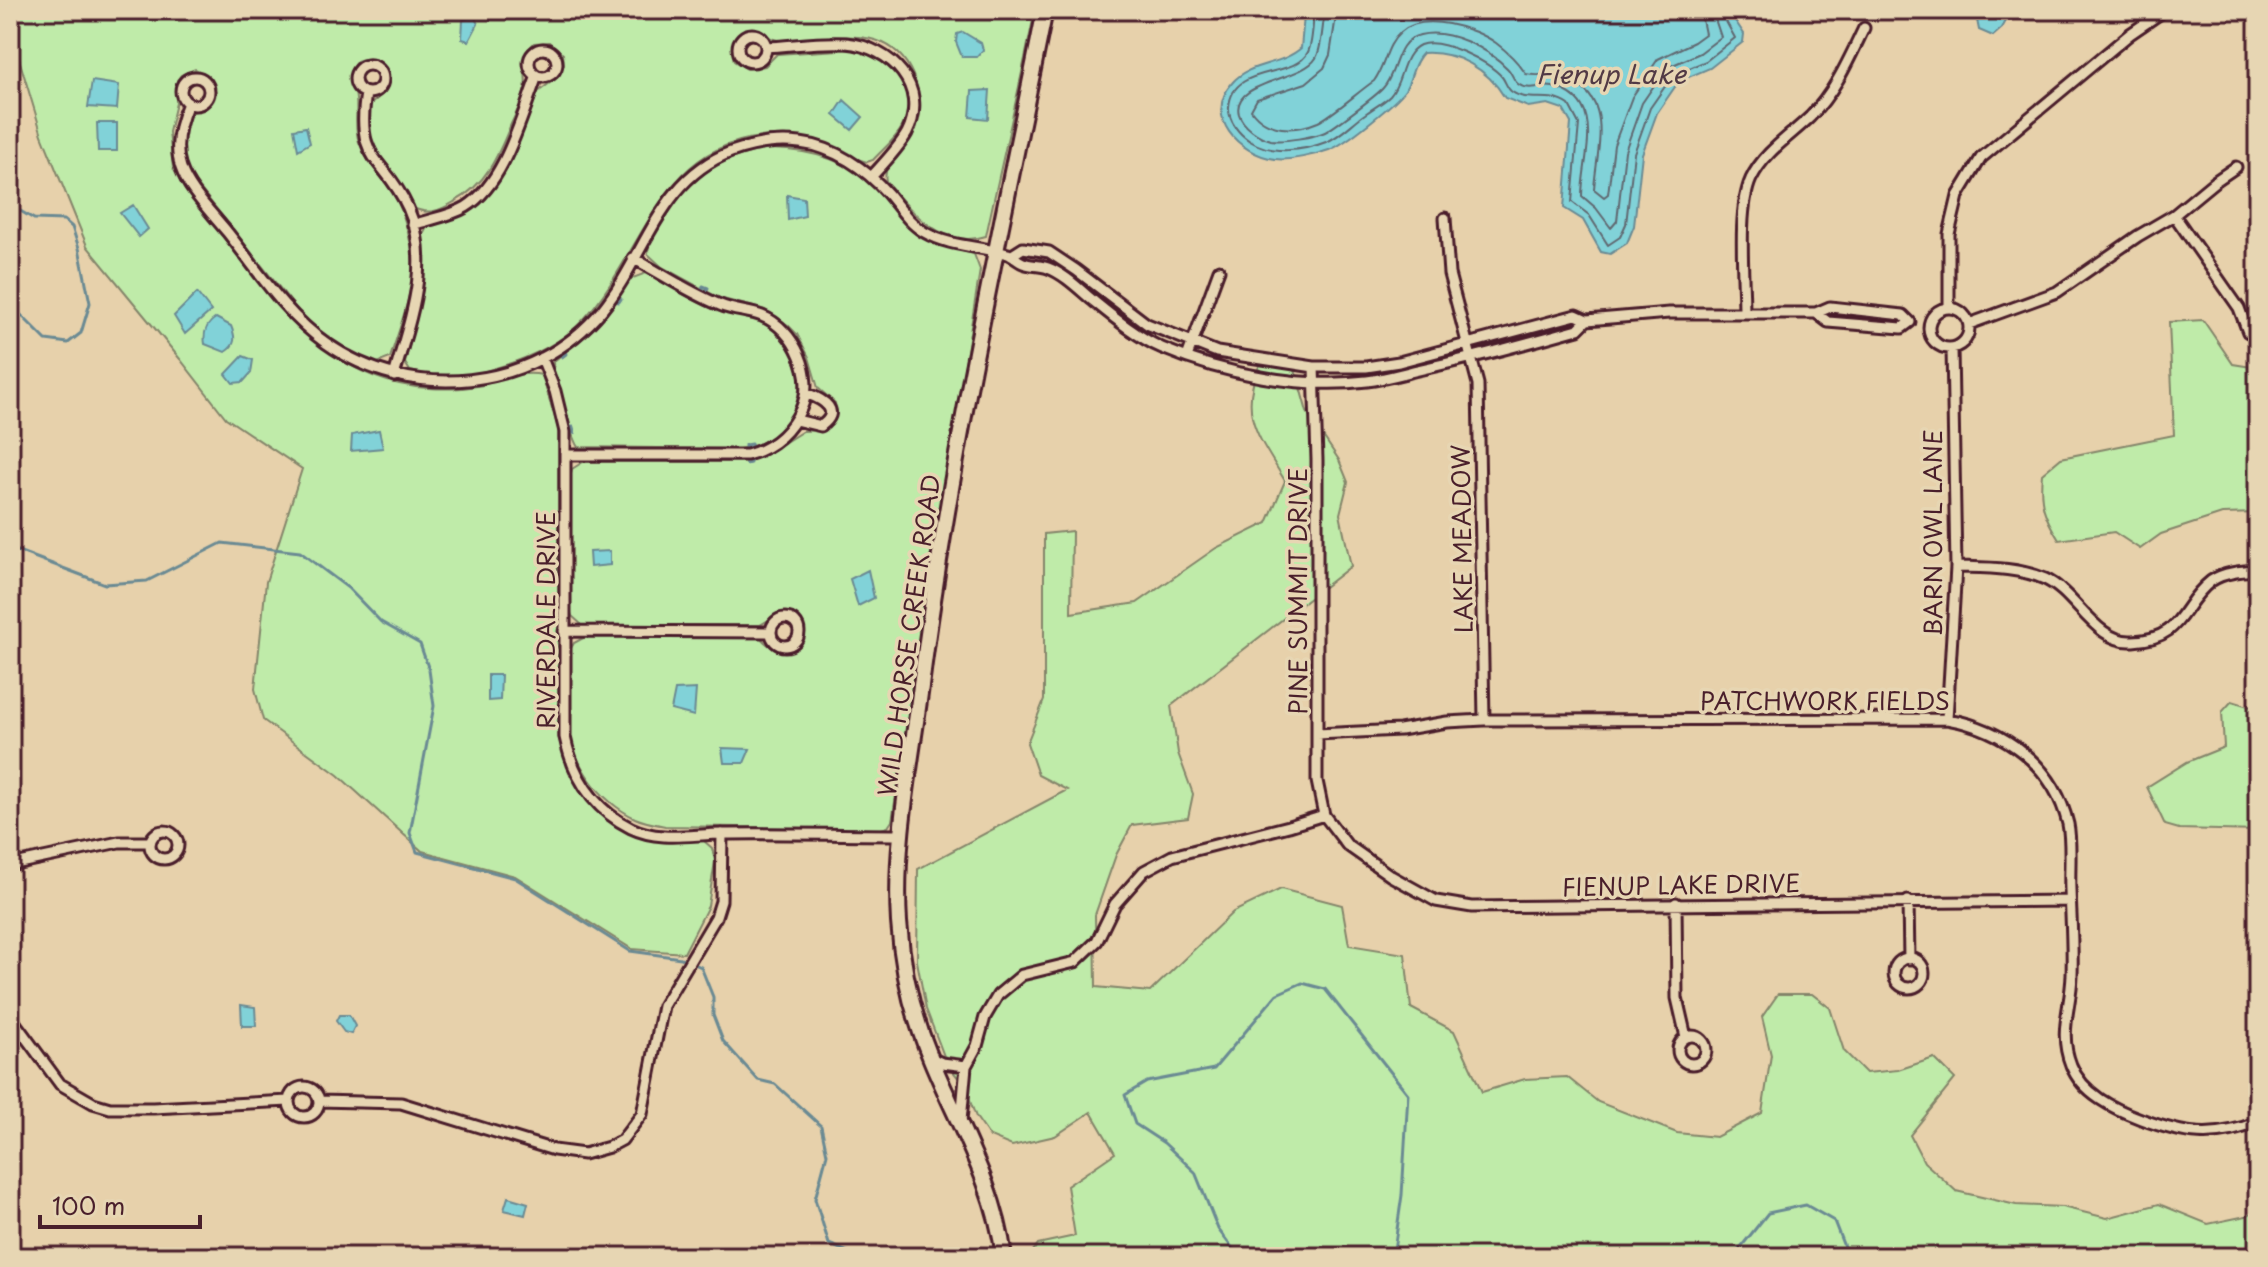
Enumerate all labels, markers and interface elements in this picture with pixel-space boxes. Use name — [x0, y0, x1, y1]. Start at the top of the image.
water label: Fienup Lake — [1536, 54, 1687, 93]
street label: BARN OWL LANE — [1914, 429, 1950, 637]
street label: LAKE MEADOW — [1441, 444, 1481, 633]
street label: PINE SUMMIT DRIVE — [1279, 468, 1315, 714]
street label: WILD HORSE CREEK ROAD — [868, 472, 948, 798]
street label: RIVERDALE DRIVE — [527, 511, 563, 729]
street label: PATCHWORK FIELDS — [1700, 682, 1950, 718]
street label: FIENUP LAKE DRIVE — [1562, 864, 1800, 904]
scale bar — [40, 1179, 200, 1229]
text: 100 m — [52, 1187, 125, 1223]

